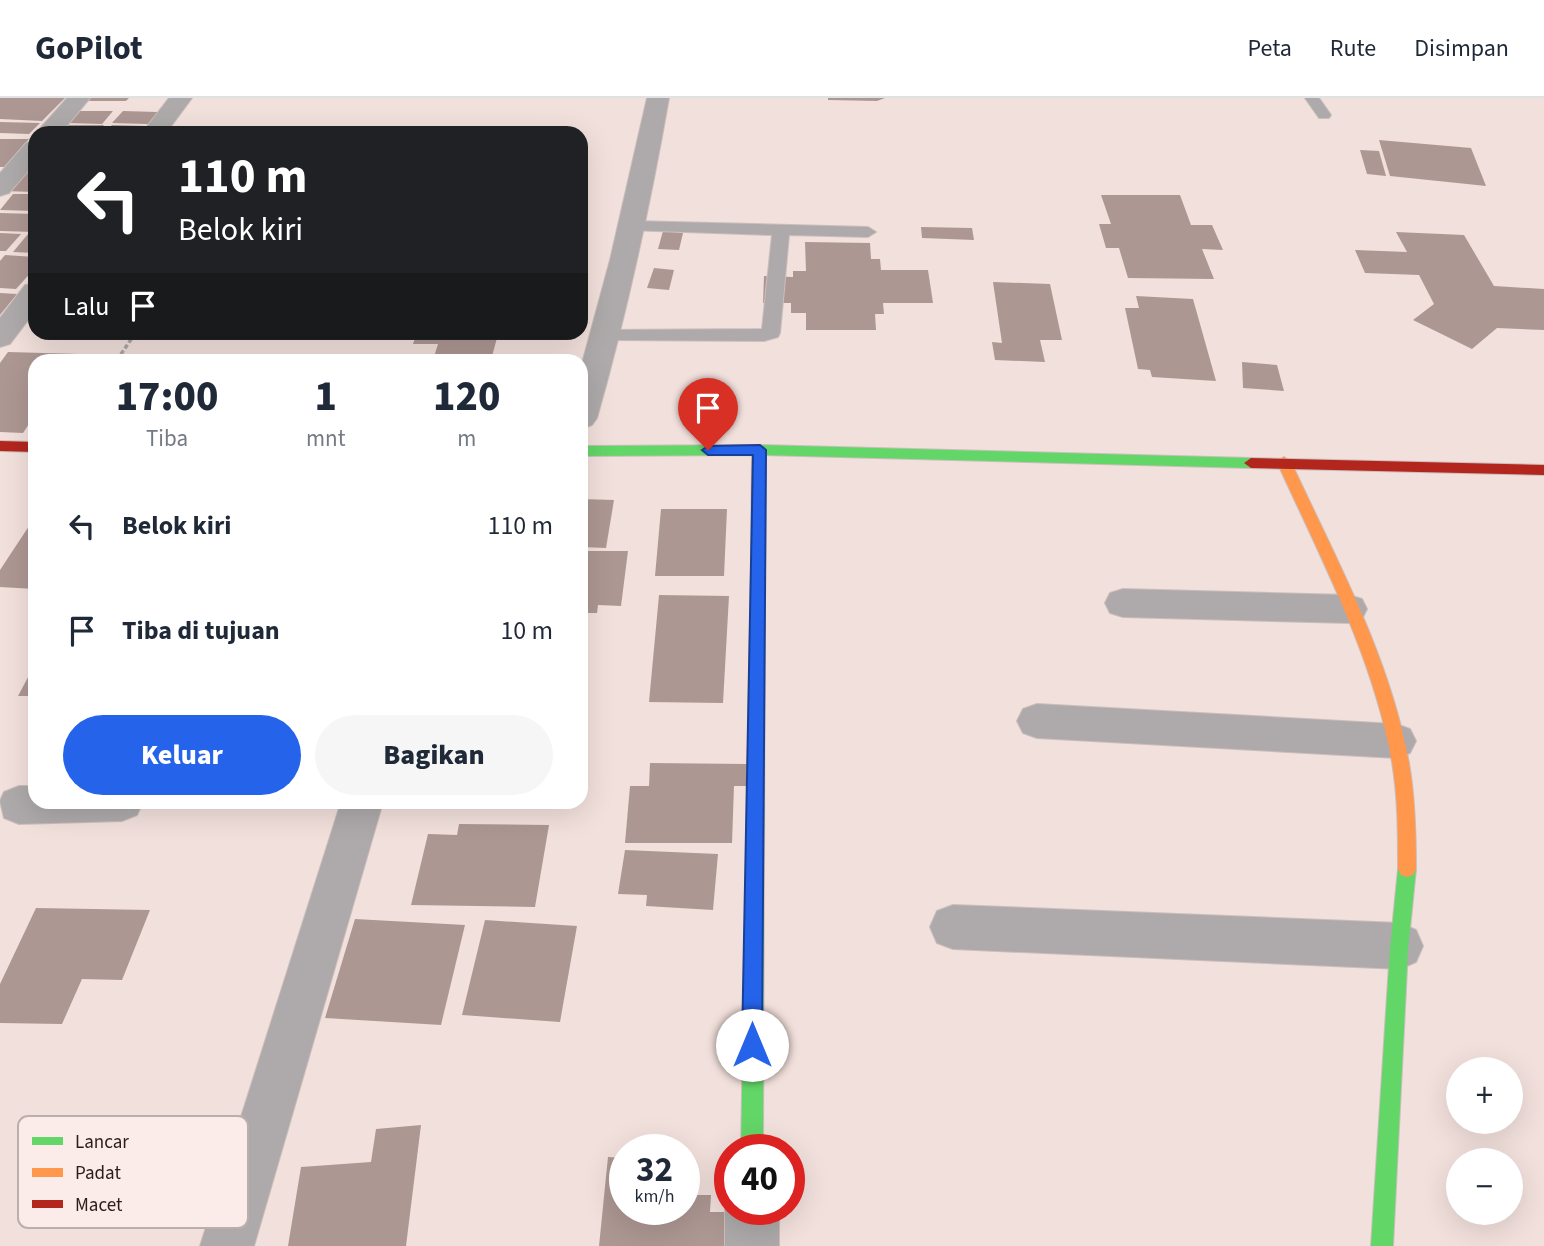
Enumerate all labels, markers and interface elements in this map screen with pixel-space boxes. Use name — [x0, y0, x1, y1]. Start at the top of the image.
text: GoPilot — [35, 25, 143, 72]
text: Peta — [1247, 31, 1292, 66]
text: Rute — [1330, 31, 1376, 66]
text: Disimpan — [1414, 31, 1509, 66]
text: 110 m — [178, 142, 307, 212]
icon: left — [63, 154, 154, 245]
text: Belok kiri — [178, 207, 303, 253]
icon: arrive — [124, 287, 162, 325]
text: Lalu — [63, 288, 110, 325]
text: 17:00 — [116, 367, 218, 427]
text: 1 — [314, 367, 337, 427]
text: 120 — [433, 367, 500, 427]
pin — [678, 378, 738, 450]
icon: arrive — [689, 389, 727, 427]
text: Tiba — [146, 422, 188, 455]
text: mnt — [306, 422, 345, 455]
text: m — [457, 422, 476, 455]
icon: left — [63, 507, 101, 545]
text: Belok kiri — [122, 507, 231, 544]
text: 110 m — [487, 507, 553, 544]
icon: arrive — [63, 612, 101, 650]
text: Tiba di tujuan — [122, 612, 280, 649]
text: 10 m — [500, 612, 553, 649]
button: Keluar — [63, 715, 301, 795]
button: Bagikan — [315, 715, 553, 795]
position arrow — [715, 1008, 789, 1082]
map controls — [1446, 1057, 1523, 1225]
button: + — [1446, 1057, 1523, 1134]
legend — [18, 1116, 248, 1228]
text: Lancar — [75, 1129, 129, 1156]
speed limit sign: 40 — [714, 1134, 805, 1225]
text: 32 — [636, 1145, 673, 1195]
button: − — [1446, 1148, 1523, 1225]
text: Padat — [75, 1160, 121, 1187]
text: km/h — [635, 1184, 674, 1209]
text: Macet — [75, 1192, 123, 1219]

